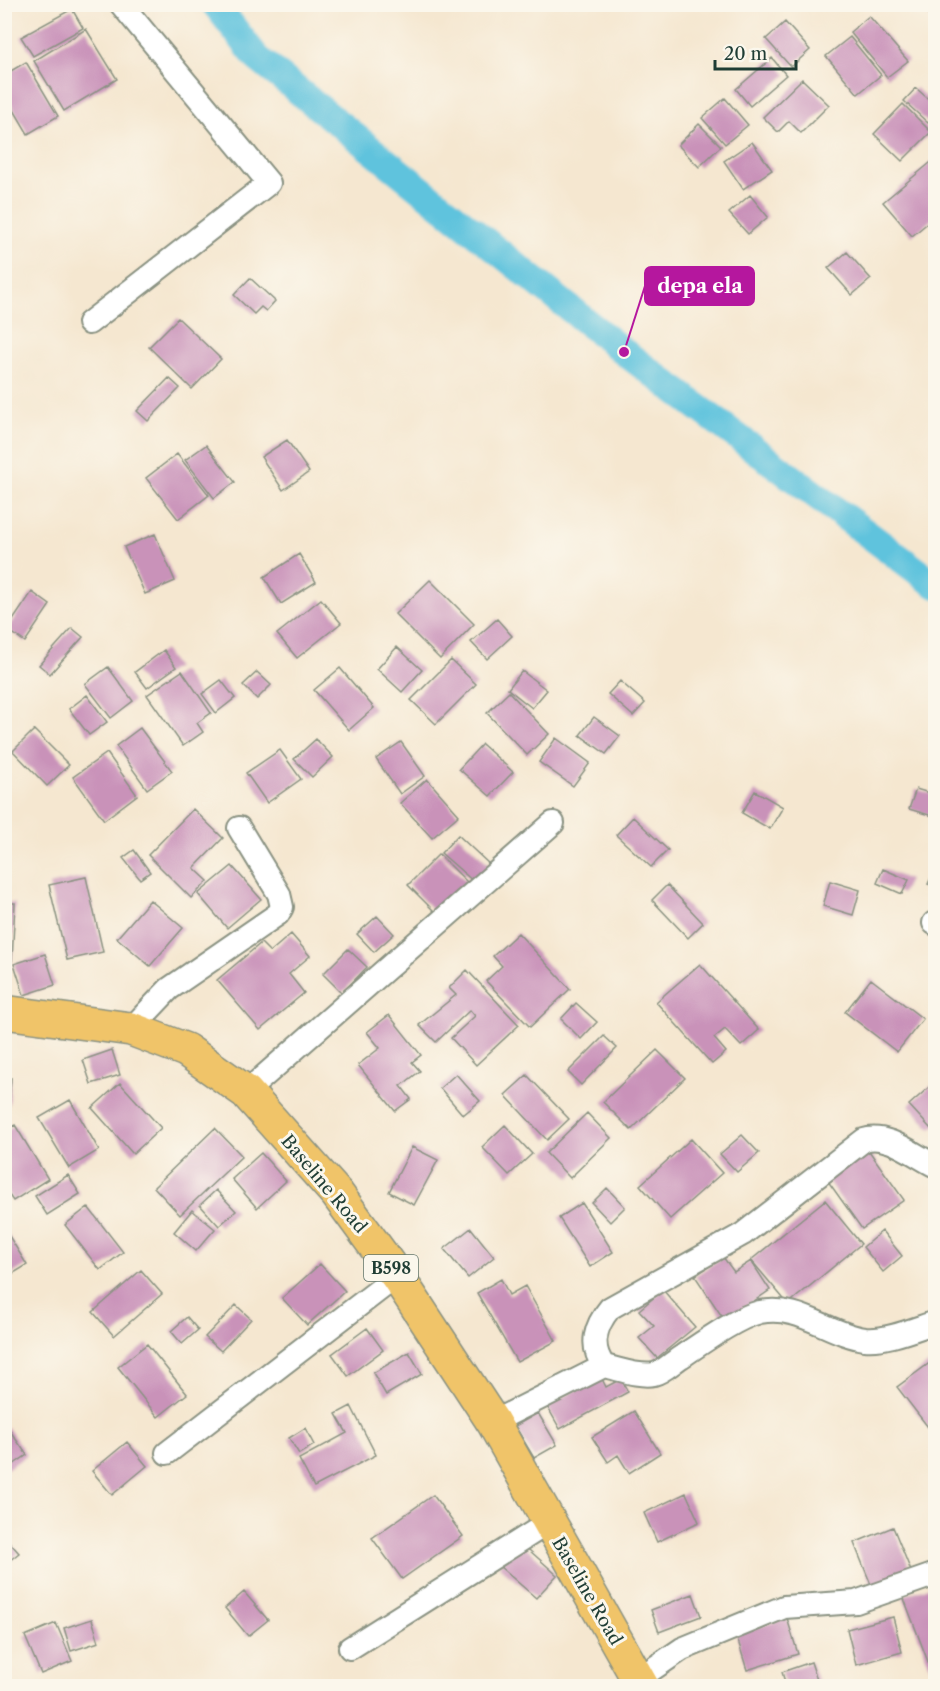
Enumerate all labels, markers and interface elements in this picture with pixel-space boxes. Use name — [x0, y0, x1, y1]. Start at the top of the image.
scale bar — [715, 33, 796, 71]
text: 20 m — [724, 43, 768, 65]
callout: depa ela — [645, 267, 754, 305]
text: depa ela — [657, 274, 743, 298]
street label: Baseline Road — [277, 1130, 371, 1238]
road number: B598 — [364, 1255, 418, 1281]
street label: Baseline Road — [547, 1533, 627, 1649]

